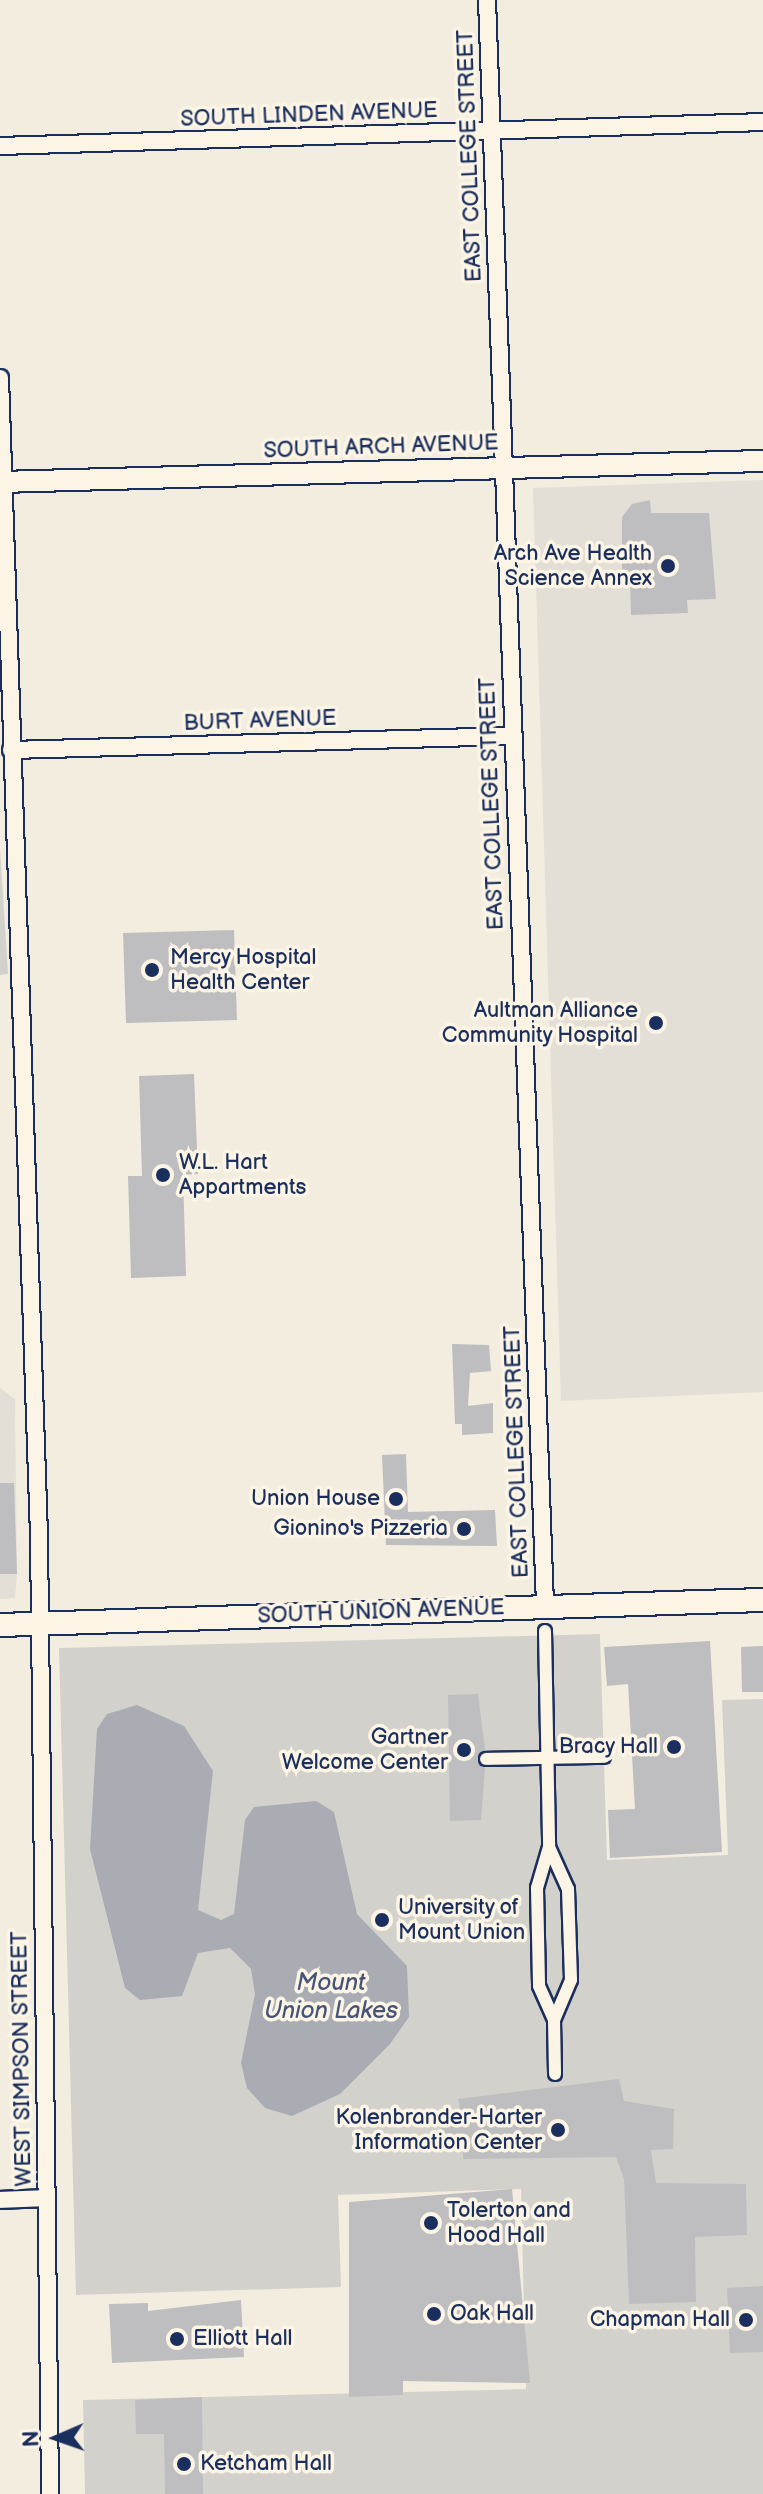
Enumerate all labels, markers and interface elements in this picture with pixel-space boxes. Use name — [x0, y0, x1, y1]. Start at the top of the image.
street label: EAST COLLEGE STREET — [452, 29, 488, 283]
street label: SOUTH LINDEN AVENUE — [180, 97, 438, 133]
street label: SOUTH ARCH AVENUE — [263, 430, 499, 464]
place label: Arch Ave Health Science Annex — [494, 540, 652, 592]
marker: Arch Ave Health Science Annex — [659, 557, 677, 575]
street label: EAST COLLEGE STREET — [474, 677, 510, 931]
street label: BURT AVENUE — [183, 705, 337, 737]
place label: Mercy Hospital Health Center — [170, 944, 318, 996]
marker: Mercy Hospital Health Center — [141, 959, 163, 981]
place label: Aultman Alliance Community Hospital — [440, 997, 638, 1048]
marker: Aultman Alliance Community Hospital — [645, 1012, 667, 1034]
place label: W.L. Hart Appartments — [179, 1149, 306, 1200]
marker: W.L. Hart Appartments — [154, 1166, 172, 1184]
street label: EAST COLLEGE STREET — [499, 1325, 535, 1579]
place label: Union House — [251, 1486, 380, 1512]
marker: Union House — [387, 1490, 405, 1508]
place label: Gionino's Pizzeria — [273, 1516, 448, 1542]
marker: Gionino's Pizzeria — [455, 1520, 473, 1538]
street label: SOUTH UNION AVENUE — [257, 1594, 505, 1630]
place label: Gartner Welcome Center — [282, 1724, 448, 1776]
place label: Bracy Hall — [557, 1734, 658, 1760]
marker: Bracy Hall — [665, 1738, 683, 1756]
marker: Gartner Welcome Center — [455, 1741, 473, 1759]
place label: University of Mount Union — [398, 1894, 525, 1946]
marker: University of Mount Union — [373, 1911, 391, 1929]
street label: WEST SIMPSON STREET — [7, 1931, 37, 2187]
water label: Mount Union Lakes — [264, 1969, 398, 2025]
place label: Kolenbrander-Harter Information Center — [336, 2104, 542, 2156]
marker: Kolenbrander-Harter Information Center — [549, 2121, 567, 2139]
place label: Tolerton and Hood Hall — [447, 2197, 571, 2248]
marker: Tolerton and Hood Hall — [422, 2214, 440, 2232]
place label: Oak Hall — [450, 2301, 534, 2327]
marker: Oak Hall — [425, 2305, 443, 2323]
place label: Chapman Hall — [590, 2307, 730, 2333]
marker: Chapman Hall — [737, 2311, 755, 2329]
place label: Elliott Hall — [193, 2326, 292, 2352]
marker: Elliott Hall — [168, 2330, 186, 2348]
north arrow — [16, 2398, 96, 2478]
text: N — [18, 2430, 45, 2448]
place label: Ketcham Hall — [200, 2451, 332, 2477]
marker: Ketcham Hall — [175, 2455, 193, 2473]

